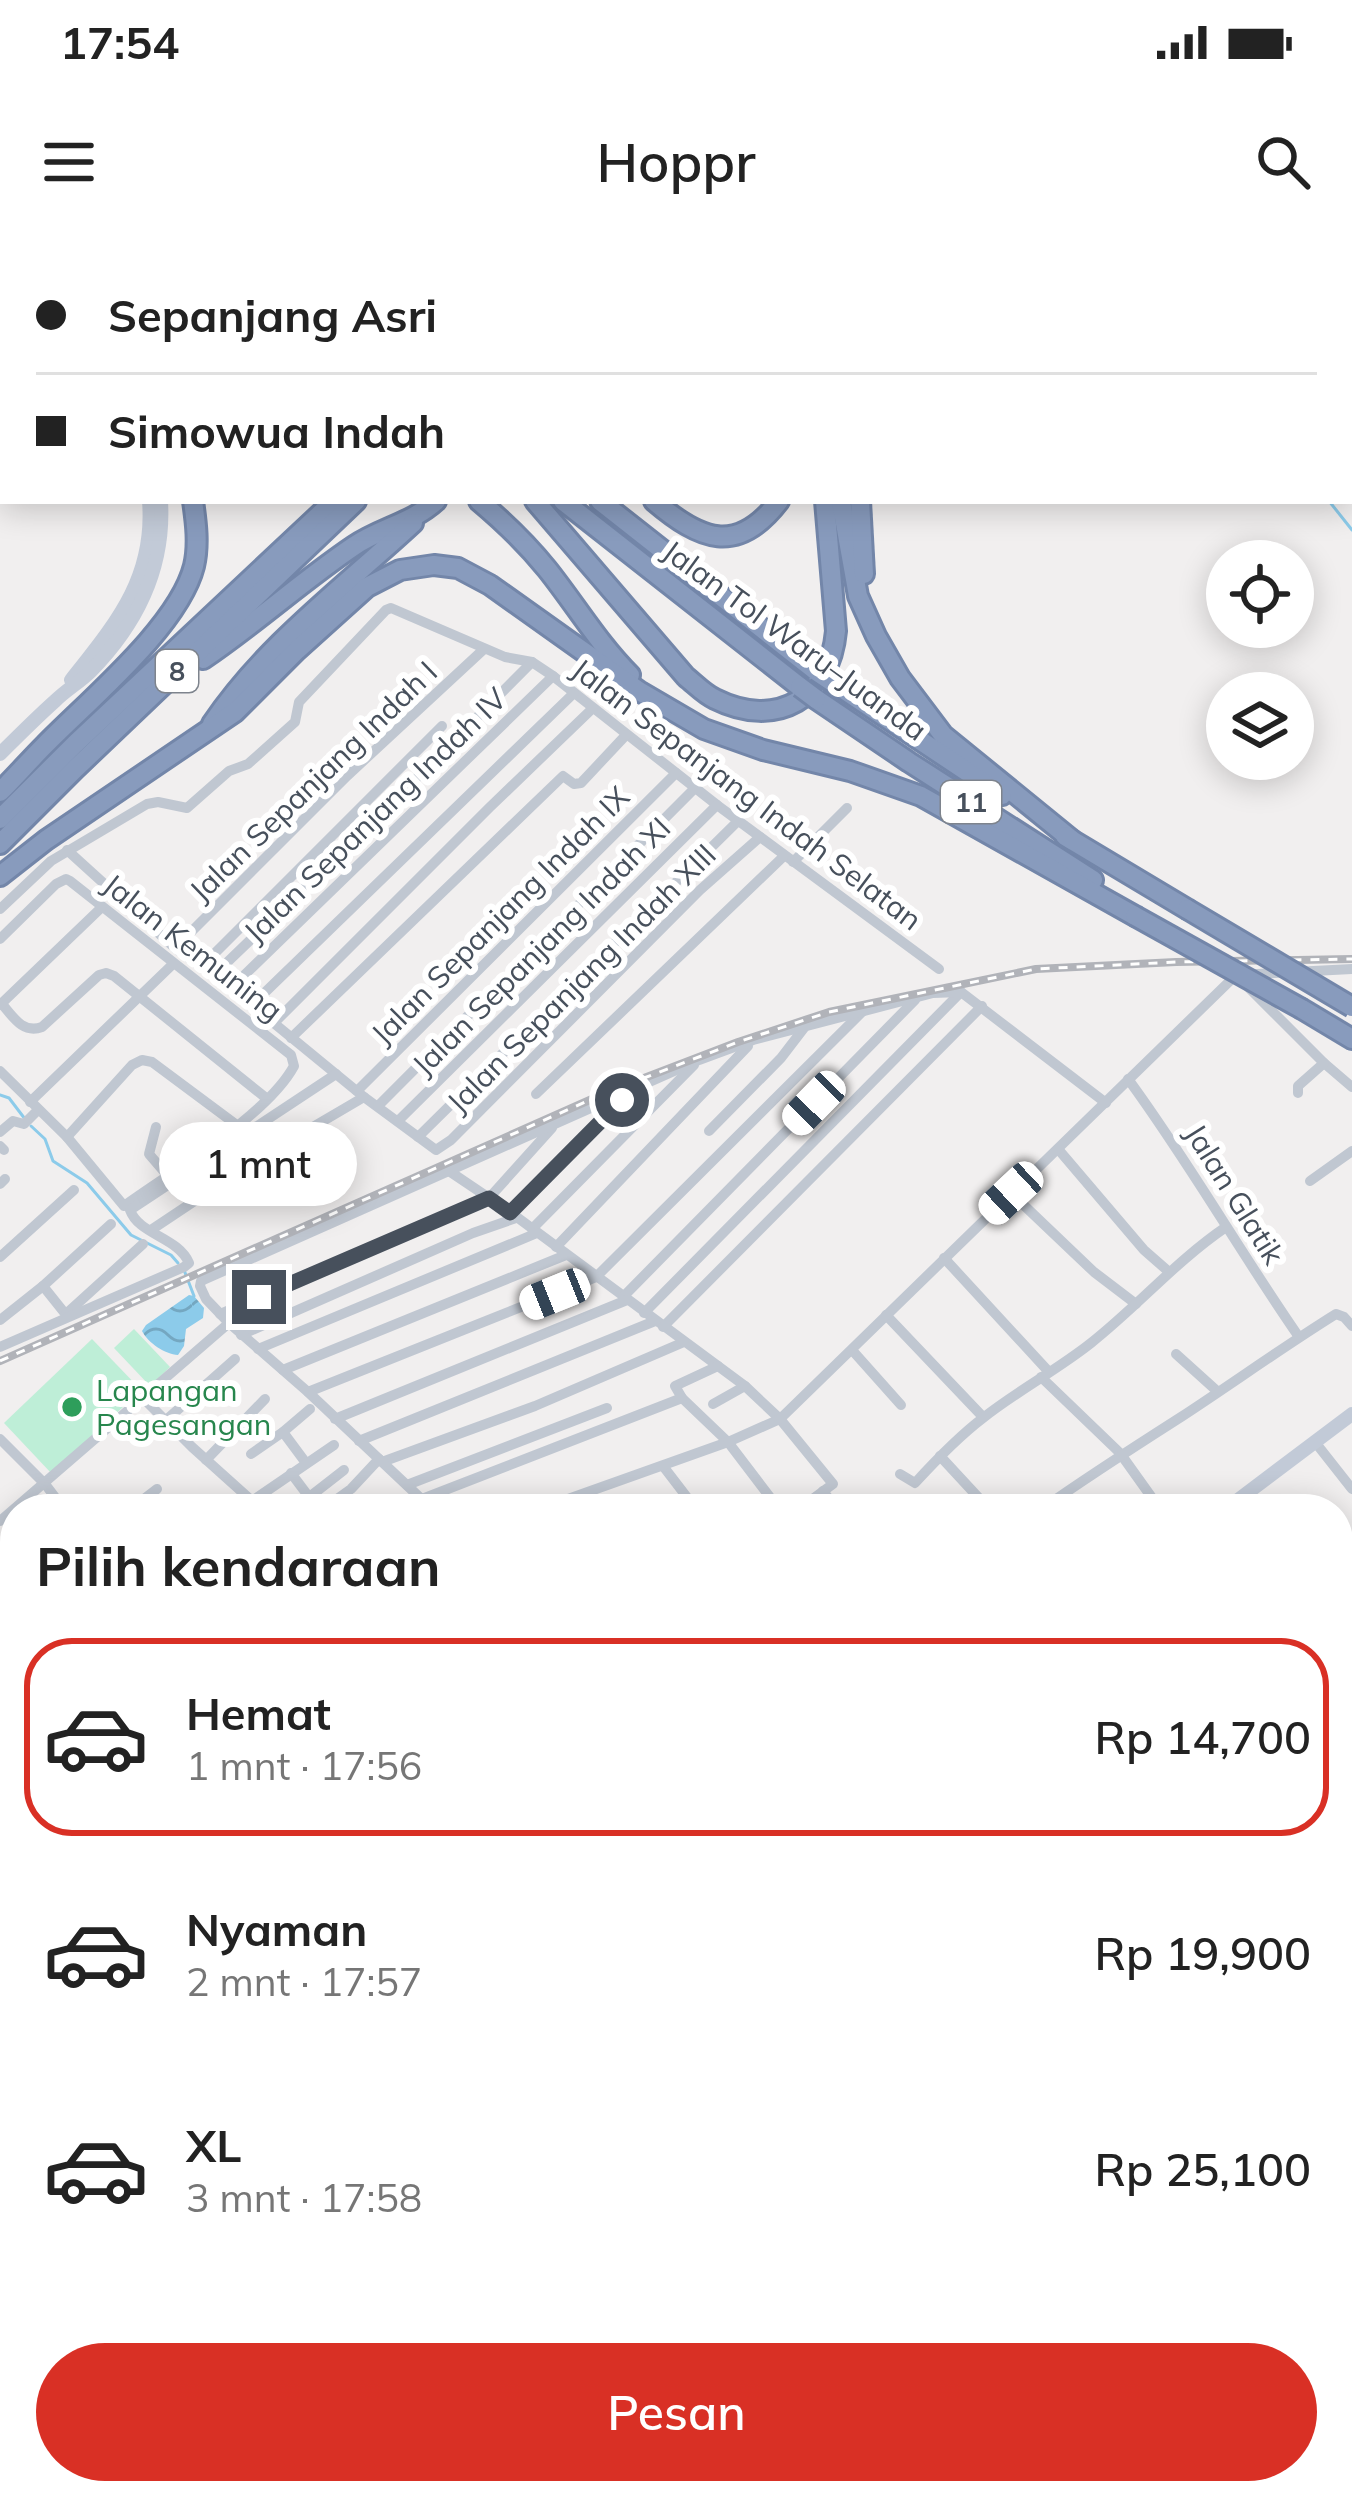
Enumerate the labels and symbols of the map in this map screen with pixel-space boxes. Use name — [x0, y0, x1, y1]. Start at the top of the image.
street label: Jalan Tol Waru–Juanda — [655, 531, 935, 749]
road number: 8 — [156, 650, 198, 692]
street label: Jalan Sepanjang Indah Selatan — [564, 650, 930, 938]
street label: Jalan Sepanjang Indah I — [181, 653, 445, 909]
street label: Jalan Sepanjang Indah IV — [236, 679, 515, 951]
street label: Jalan Sepanjang Indah IX — [363, 778, 637, 1052]
road number: 11 — [941, 781, 1001, 823]
street label: Jalan Sepanjang Indah XI — [404, 809, 678, 1083]
street label: Jalan Sepanjang Indah XIII — [438, 835, 724, 1121]
street label: Jalan Kemuning — [96, 865, 290, 1029]
car — [776, 1065, 852, 1141]
route start — [595, 1073, 649, 1127]
street label: Jalan Glatik — [1177, 1117, 1293, 1272]
callout: 1 mnt — [160, 1123, 358, 1207]
car — [972, 1155, 1050, 1231]
car — [515, 1264, 595, 1324]
route end — [232, 1270, 286, 1324]
place label: Lapangan Pagesangan — [96, 1371, 271, 1443]
marker: Lapangan Pagesangan — [59, 1394, 85, 1420]

